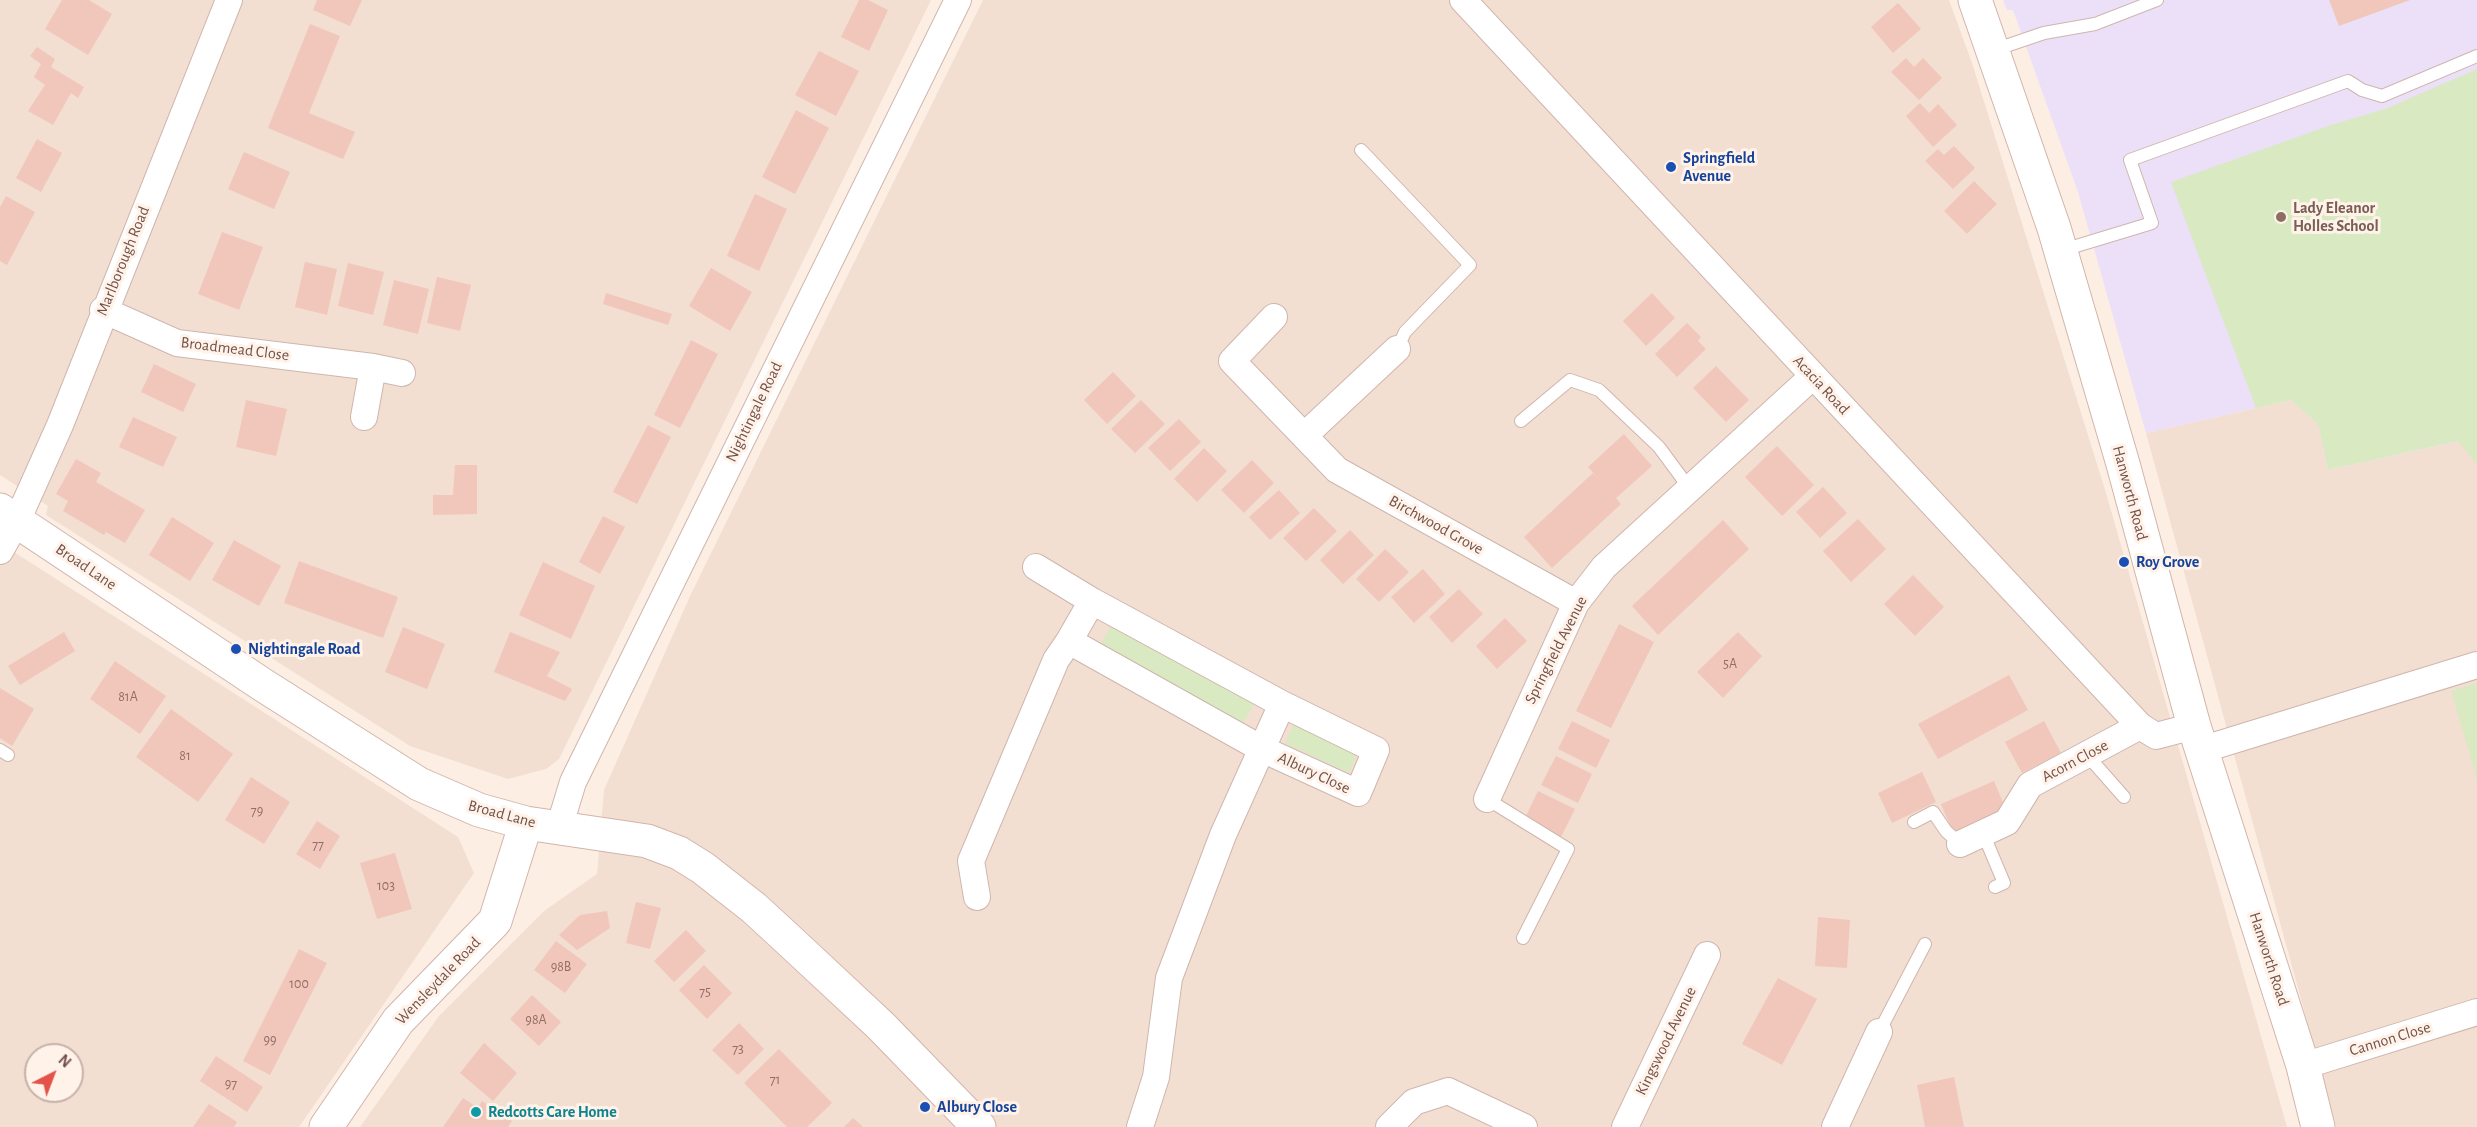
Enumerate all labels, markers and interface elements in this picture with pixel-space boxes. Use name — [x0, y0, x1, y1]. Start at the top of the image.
place label: Springfield Avenue — [1683, 148, 1755, 186]
marker: Springfield Avenue — [1664, 160, 1678, 174]
place label: Lady Eleanor Holles School — [2293, 198, 2379, 236]
street label: Marlborough Road — [92, 203, 154, 319]
marker: Lady Eleanor Holles School — [2274, 210, 2288, 224]
street label: Broadmead Close — [180, 333, 290, 365]
street label: Acacia Road — [1789, 351, 1853, 419]
street label: Nightingale Road — [721, 359, 787, 465]
street label: Hanworth Road — [2108, 444, 2152, 542]
street label: Birchwood Grove — [1385, 491, 1487, 559]
street label: Broad Lane — [52, 540, 120, 594]
place label: Roy Grove — [2136, 552, 2199, 572]
marker: Roy Grove — [2117, 555, 2131, 569]
street label: Springfield Avenue — [1521, 593, 1591, 707]
place label: Nightingale Road — [248, 639, 360, 659]
marker: Nightingale Road — [229, 642, 243, 656]
house number: 5A — [1723, 656, 1737, 672]
house number: 81A — [118, 689, 138, 705]
street label: Acorn Close — [2039, 736, 2111, 786]
house number: 81 — [179, 748, 191, 764]
street label: Albury Close — [1275, 748, 1353, 798]
street label: Broad Lane — [466, 796, 538, 832]
house number: 79 — [251, 803, 263, 819]
house number: 77 — [312, 837, 324, 853]
house number: 103 — [377, 878, 395, 894]
street label: Hanworth Road — [2245, 910, 2293, 1008]
street label: Wensleydale Road — [391, 933, 485, 1029]
house number: 98B — [551, 959, 571, 975]
house number: 100 — [289, 976, 309, 992]
house number: 75 — [699, 984, 711, 1000]
street label: Kingswood Avenue — [1631, 984, 1701, 1098]
house number: 98A — [525, 1012, 547, 1028]
street label: Cannon Close — [2347, 1018, 2433, 1060]
house number: 99 — [263, 1032, 277, 1048]
house number: 73 — [732, 1041, 744, 1057]
north arrow — [24, 1043, 84, 1103]
text: N — [55, 1051, 74, 1071]
house number: 71 — [770, 1072, 780, 1088]
house number: 97 — [225, 1076, 237, 1092]
place label: Albury Close — [937, 1097, 1017, 1117]
marker: Albury Close — [918, 1100, 932, 1114]
place label: Redcotts Care Home — [488, 1102, 617, 1122]
marker: Redcotts Care Home — [469, 1105, 483, 1119]

